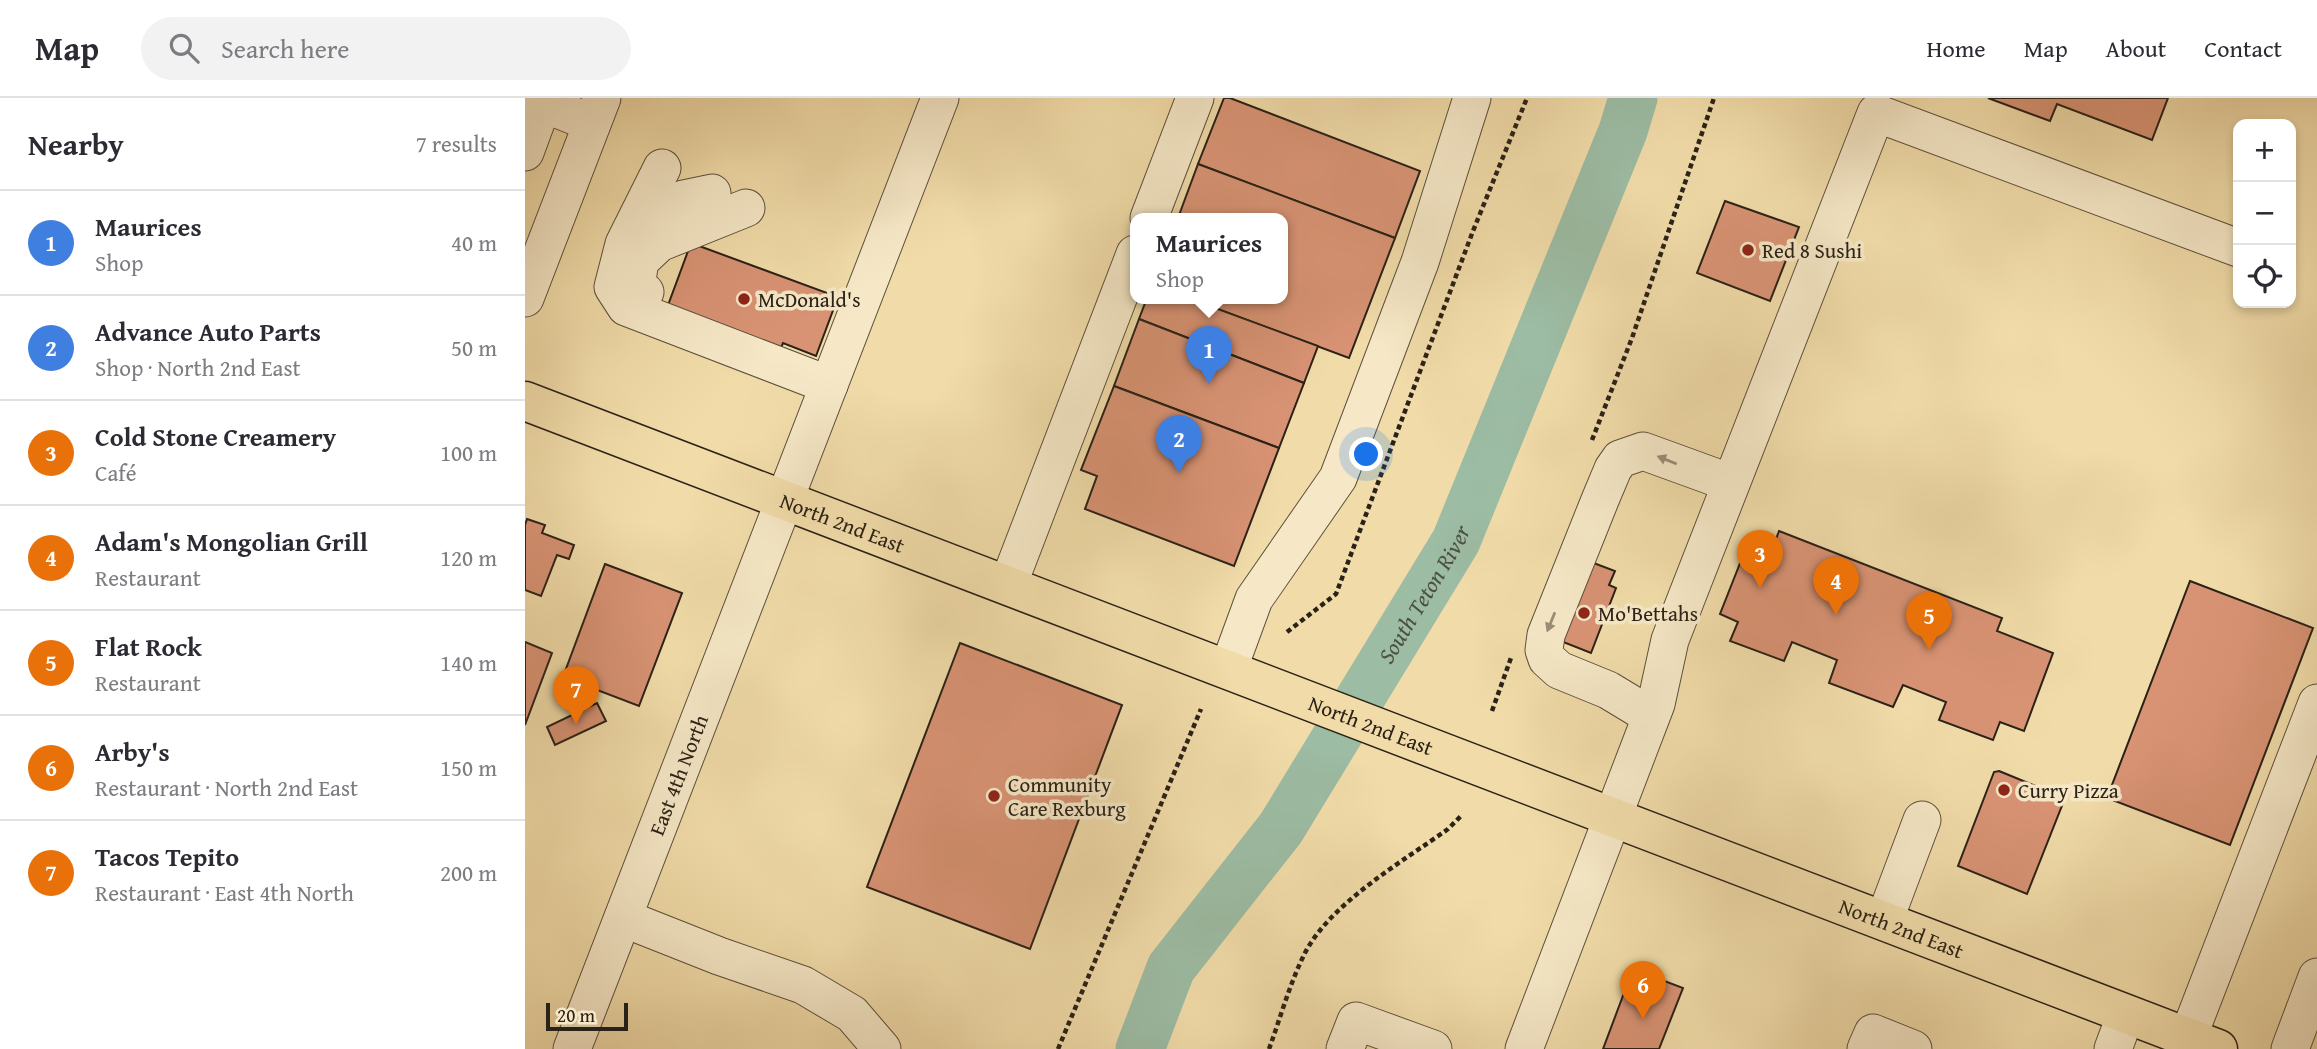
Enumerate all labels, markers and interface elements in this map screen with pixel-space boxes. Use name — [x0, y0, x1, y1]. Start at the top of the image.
search box — [141, 17, 631, 80]
text: Map — [35, 24, 99, 72]
icon: search — [165, 29, 203, 67]
text: Search here — [221, 29, 349, 68]
text: Home — [1927, 31, 1986, 66]
text: Map — [2024, 31, 2068, 66]
text: About — [2106, 31, 2166, 66]
text: Contact — [2204, 31, 2282, 66]
map controls — [2233, 119, 2296, 308]
button: + — [2233, 119, 2296, 182]
text: Nearby — [28, 122, 124, 166]
text: 7 results — [416, 127, 497, 160]
button: − — [2233, 182, 2296, 245]
text: Maurices — [95, 207, 202, 246]
popup — [1130, 213, 1288, 304]
text: Maurices — [1156, 223, 1262, 262]
text: 1 — [45, 226, 57, 259]
text: 40 m — [451, 226, 497, 259]
place label: Red 8 Sushi — [1762, 235, 1862, 266]
marker: Red 8 Sushi — [1740, 242, 1756, 258]
button: locate — [2233, 245, 2296, 308]
text: Shop — [95, 246, 143, 279]
text: Shop — [1156, 262, 1204, 295]
place label: McDonald's — [758, 284, 861, 315]
marker: McDonald's — [736, 291, 752, 307]
text: Advance Auto Parts — [95, 312, 321, 351]
pin: 1 — [1186, 326, 1232, 384]
text: 2 — [45, 331, 57, 364]
text: 50 m — [451, 331, 497, 364]
text: Shop · North 2nd East — [95, 351, 301, 384]
pin: 2 — [1156, 415, 1202, 473]
text: Cold Stone Creamery — [95, 417, 336, 456]
text: 3 — [45, 436, 57, 469]
text: 100 m — [440, 436, 497, 469]
your location — [1349, 437, 1383, 471]
one-way arrow — [1656, 454, 1677, 465]
text: Café — [95, 456, 137, 489]
street label: North 2nd East — [776, 485, 910, 561]
water label: South Teton River — [1369, 519, 1478, 669]
text: Adam's Mongolian Grill — [95, 522, 368, 561]
pin: 3 — [1737, 530, 1783, 588]
text: 4 — [45, 541, 57, 574]
text: 120 m — [440, 541, 497, 574]
pin: 4 — [1813, 557, 1859, 615]
text: Restaurant — [95, 561, 201, 594]
pin: 5 — [1906, 592, 1952, 650]
place label: Mo'Bettahs — [1598, 598, 1698, 629]
marker: Mo'Bettahs — [1576, 605, 1592, 621]
one-way arrow — [1545, 612, 1556, 633]
text: Flat Rock — [95, 627, 202, 666]
text: 5 — [45, 646, 57, 679]
text: 140 m — [440, 646, 497, 679]
text: Restaurant — [95, 666, 201, 699]
pin: 7 — [553, 666, 599, 724]
street label: North 2nd East — [1304, 687, 1438, 763]
street label: East 4th North — [641, 710, 716, 840]
text: Arby's — [95, 732, 170, 771]
text: 6 — [45, 751, 57, 784]
text: 150 m — [440, 751, 497, 784]
place label: Community Care Rexburg — [1008, 769, 1126, 824]
text: Restaurant · North 2nd East — [95, 771, 358, 804]
place label: Curry Pizza — [2018, 775, 2119, 806]
marker: Curry Pizza — [1996, 782, 2012, 798]
marker: Community Care Rexburg — [986, 788, 1002, 804]
text: Tacos Tepito — [95, 837, 239, 876]
text: 7 — [45, 856, 57, 889]
text: 200 m — [440, 856, 497, 889]
text: Restaurant · East 4th North — [95, 876, 354, 909]
street label: North 2nd East — [1835, 890, 1969, 966]
pin: 6 — [1620, 961, 1666, 1019]
scale bar — [546, 1000, 628, 1032]
text: 20 m — [557, 1001, 595, 1029]

